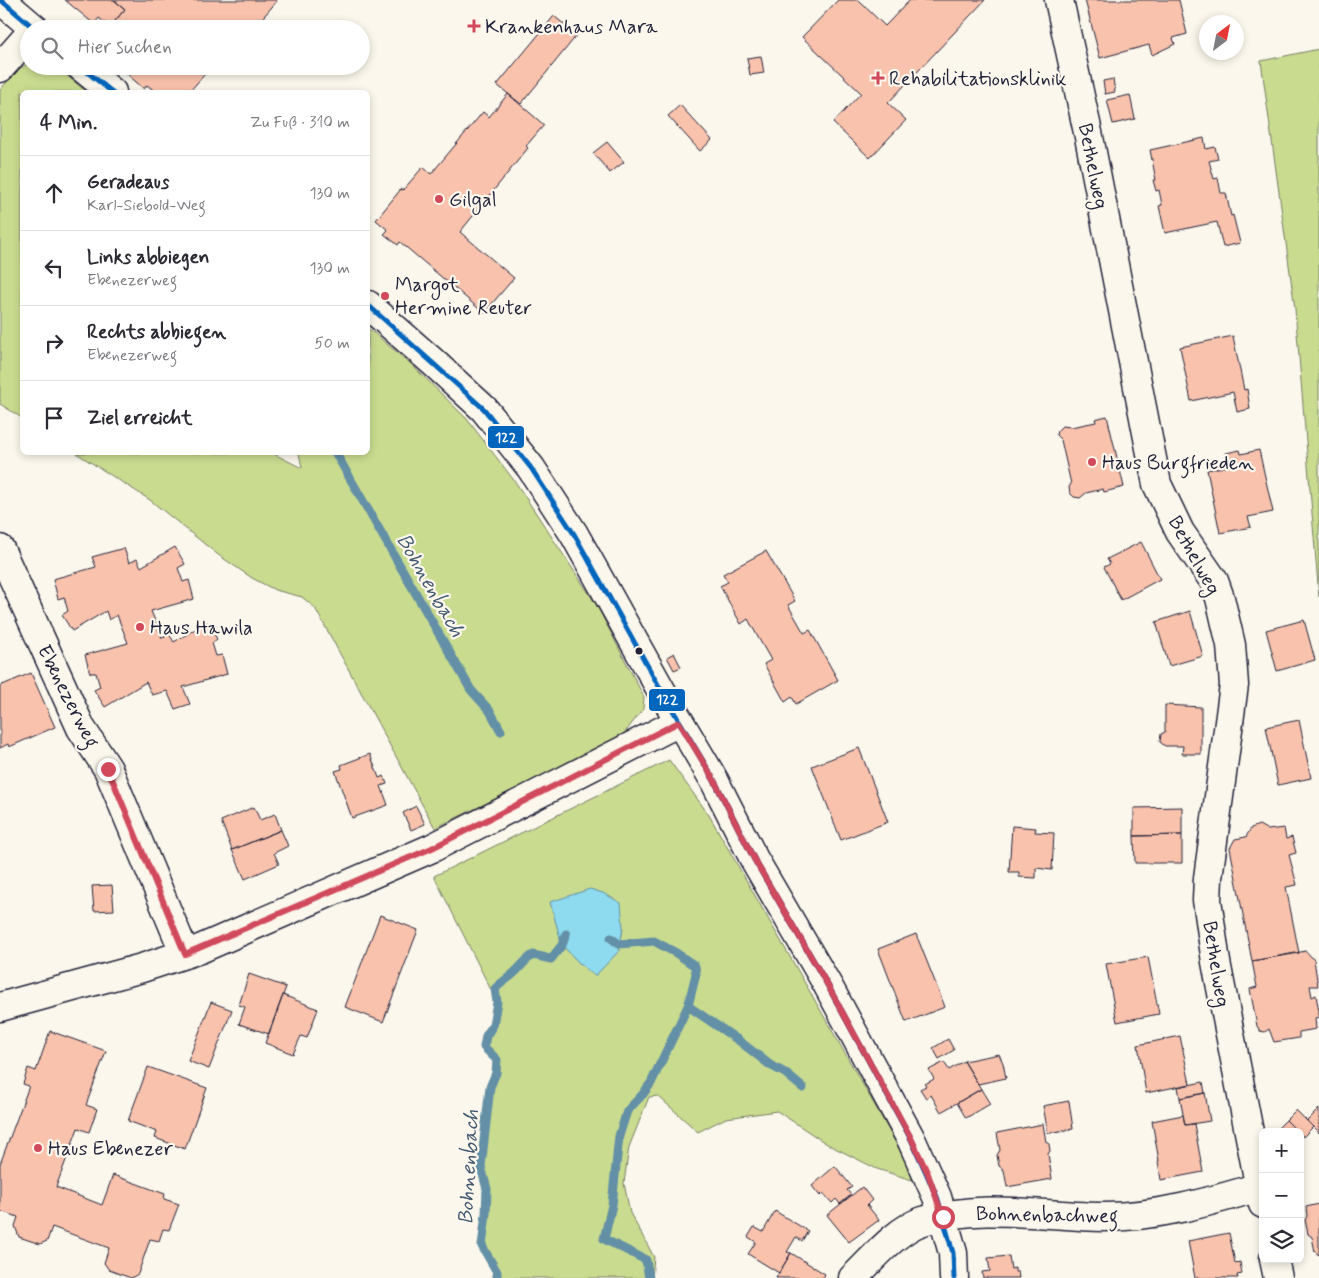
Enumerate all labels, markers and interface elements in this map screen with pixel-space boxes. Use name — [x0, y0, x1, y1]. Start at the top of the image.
place label: Krankenhaus Mara — [485, 14, 658, 41]
north arrow — [1199, 15, 1244, 60]
marker: Krankenhaus Mara — [467, 19, 481, 33]
search box — [20, 20, 370, 75]
icon: search — [38, 34, 66, 62]
text: Hier suchen — [78, 35, 172, 60]
place label: Rehabilitationsklinik — [889, 66, 1067, 93]
marker: Rehabilitationsklinik — [871, 71, 885, 85]
text: 4 Min. — [40, 109, 97, 137]
text: Zu Fuß · 310 m — [250, 112, 350, 133]
street label: Bethelweg — [1070, 121, 1114, 212]
text: Geradeaus — [87, 170, 169, 195]
icon: ahead — [40, 179, 68, 207]
text: 130 m — [309, 183, 350, 204]
place label: Gilgal — [449, 187, 497, 215]
marker: Gilgal — [433, 193, 445, 205]
text: Karl-Siebold-Weg — [87, 195, 206, 216]
text: Links abbiegen — [87, 245, 209, 270]
icon: left — [40, 254, 68, 282]
text: 130 m — [309, 258, 350, 279]
text: Ebenezerweg — [87, 270, 177, 291]
place label: Margot Hermine Reuter — [395, 272, 532, 322]
marker: Margot Hermine Reuter — [379, 290, 391, 302]
text: Rechts abbiegen — [87, 320, 226, 345]
icon: right — [40, 329, 68, 357]
text: 50 m — [314, 333, 350, 354]
text: Ebenezerweg — [87, 345, 177, 366]
icon: arrive — [40, 404, 68, 432]
text: Ziel erreicht — [87, 406, 192, 431]
line badge: 122 — [487, 425, 525, 449]
text: 122 — [495, 429, 518, 447]
place label: Haus Burgfrieden — [1102, 450, 1254, 479]
marker: Haus Burgfrieden — [1086, 456, 1098, 468]
street label: Bethelweg — [1160, 511, 1226, 601]
water label: Bohnenbach — [389, 529, 471, 643]
place label: Haus Hawila — [150, 615, 253, 642]
marker: Haus Hawila — [134, 621, 146, 633]
street label: Ebenezerweg — [28, 640, 105, 754]
unlabelled marker — [634, 646, 644, 656]
line badge: 122 — [648, 688, 686, 712]
text: 122 — [656, 691, 679, 709]
route end — [97, 758, 120, 781]
street label: Bethelweg — [1194, 919, 1236, 1009]
water label: Bohnenbach — [452, 1109, 486, 1225]
map controls — [1259, 1128, 1304, 1263]
button: + — [1259, 1128, 1304, 1173]
place label: Haus Ebenezer — [48, 1136, 174, 1163]
marker: Haus Ebenezer — [32, 1142, 44, 1154]
button: − — [1259, 1173, 1304, 1218]
street label: Bohnenbachweg — [975, 1201, 1118, 1232]
route start — [932, 1206, 955, 1229]
button: layers — [1259, 1218, 1304, 1263]

